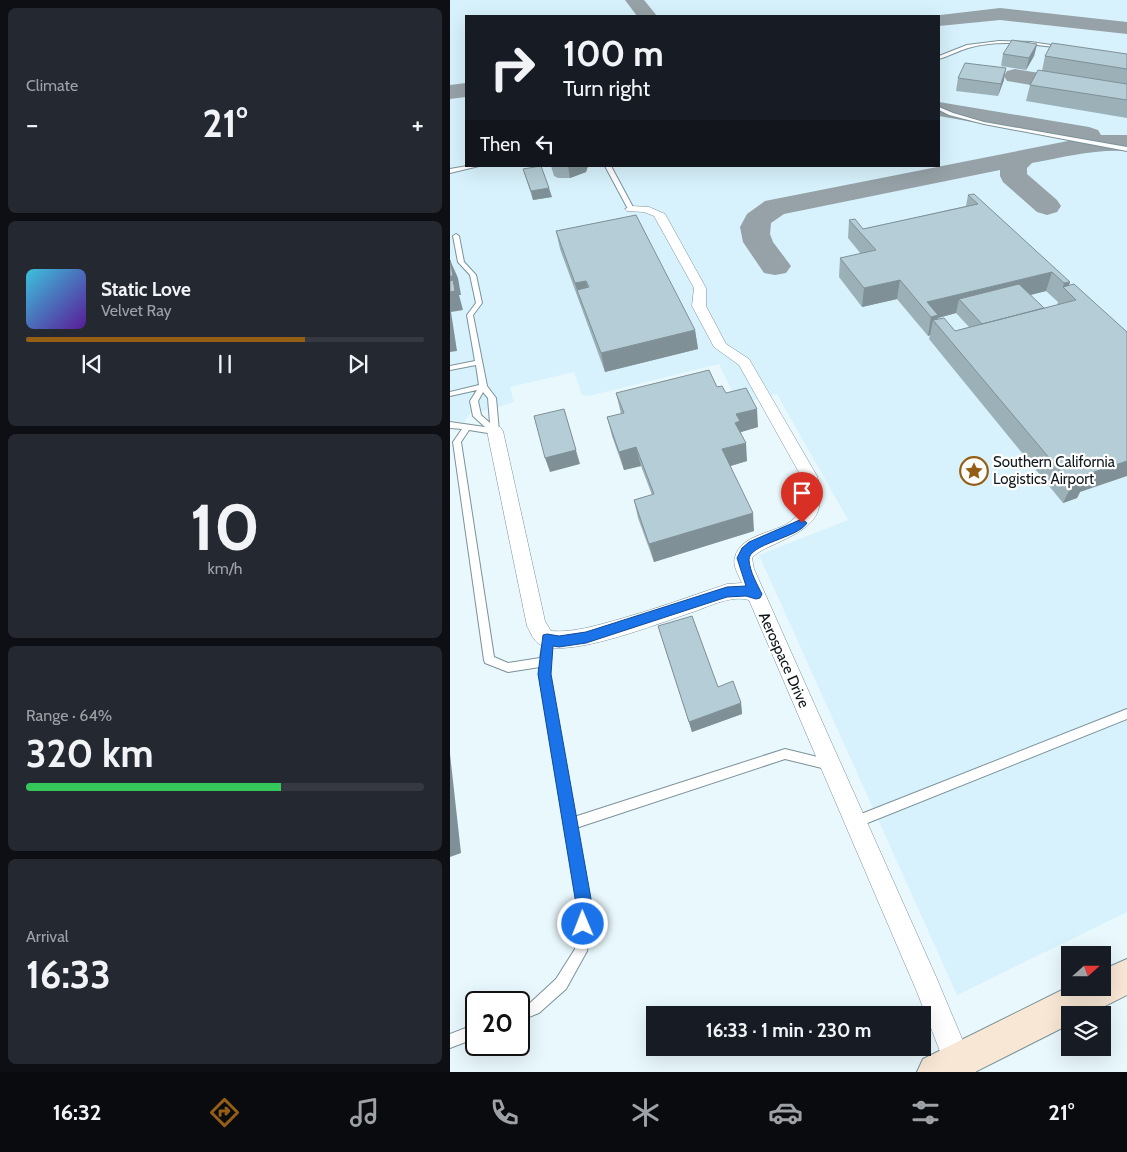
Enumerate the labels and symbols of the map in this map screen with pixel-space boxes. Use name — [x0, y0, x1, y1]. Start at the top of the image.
place label: Southern California Logistics Airport — [993, 453, 1116, 488]
place icon: Southern California Logistics Airport — [959, 456, 989, 486]
pin — [781, 472, 823, 523]
street label: Aerospace Drive — [755, 609, 813, 711]
position arrow — [556, 897, 608, 949]
north arrow — [1061, 946, 1111, 996]
speed limit sign: 20 — [465, 991, 530, 1056]

